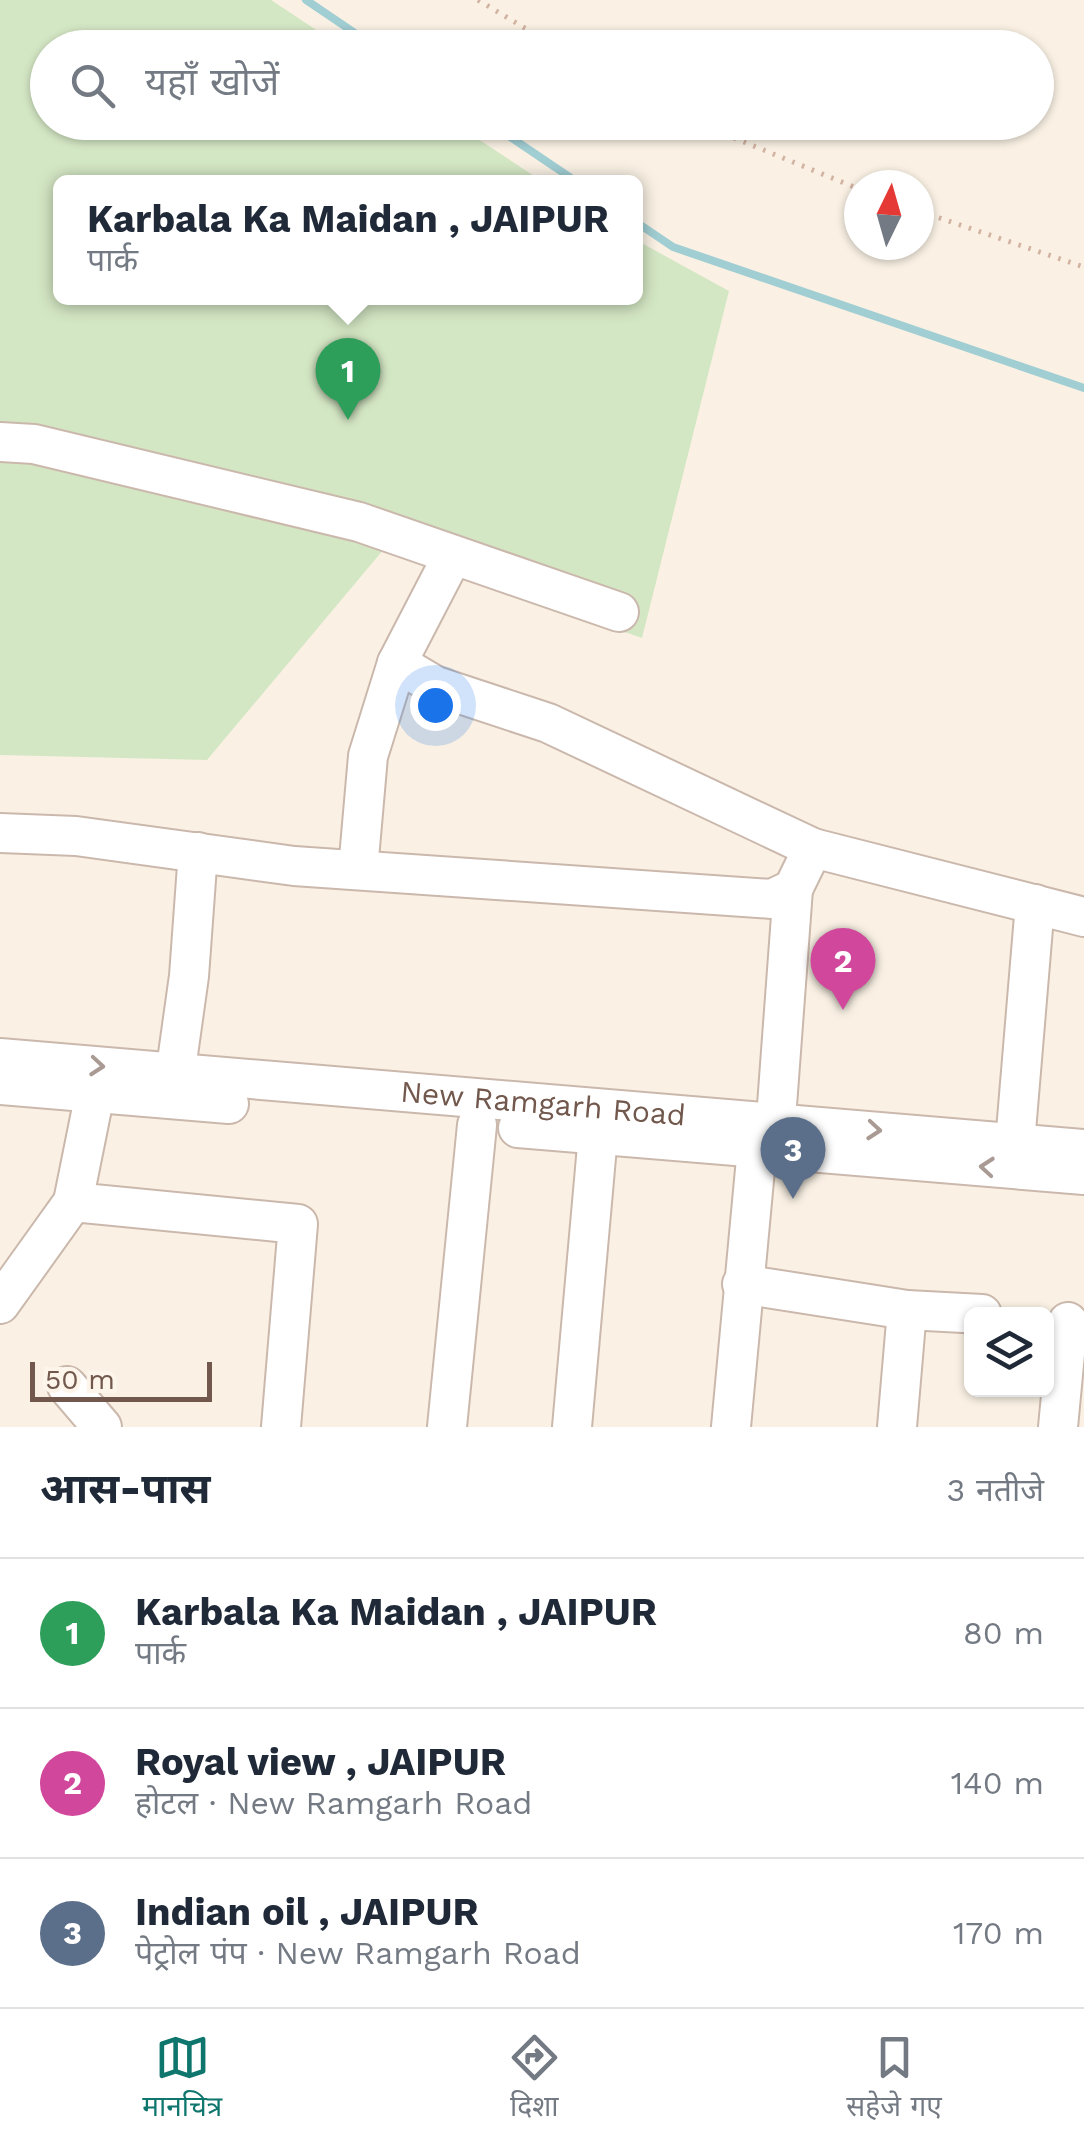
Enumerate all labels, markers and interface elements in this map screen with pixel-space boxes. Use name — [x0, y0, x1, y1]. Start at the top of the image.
search box — [30, 30, 1054, 140]
icon: search — [65, 58, 120, 113]
text: यहाँ खोजें — [145, 60, 279, 104]
north arrow — [844, 170, 934, 260]
popup — [53, 175, 643, 305]
text: Karbala Ka Maidan , JAIPUR — [87, 197, 609, 241]
text: पार्क — [87, 241, 138, 279]
pin: 1 — [316, 338, 380, 420]
your location — [410, 680, 461, 731]
pin: 2 — [810, 928, 876, 1010]
one-way arrow — [90, 1055, 106, 1077]
street label: New Ramgarh Road — [399, 1074, 687, 1133]
pin: 3 — [760, 1116, 826, 1199]
one-way arrow — [867, 1119, 883, 1141]
one-way arrow — [978, 1156, 994, 1178]
map controls — [964, 1307, 1054, 1397]
button: layers — [964, 1307, 1054, 1397]
scale bar — [30, 1357, 212, 1402]
text: 50 m — [45, 1363, 115, 1396]
text: आस-पास — [40, 1464, 210, 1513]
text: 3 नतीजे — [946, 1471, 1044, 1509]
text: Karbala Ka Maidan , JAIPUR — [135, 1590, 657, 1634]
text: 1 — [66, 1614, 79, 1652]
text: 80 m — [963, 1614, 1044, 1652]
text: पार्क — [135, 1634, 186, 1672]
text: Royal view , JAIPUR — [135, 1740, 506, 1784]
text: 2 — [63, 1764, 82, 1802]
text: 140 m — [951, 1764, 1044, 1802]
text: होटल · New Ramgarh Road — [135, 1784, 532, 1822]
text: Indian oil , JAIPUR — [135, 1890, 479, 1934]
text: 3 — [63, 1914, 82, 1952]
text: 170 m — [953, 1914, 1044, 1952]
text: पेट्रोल पंप · New Ramgarh Road — [135, 1934, 581, 1972]
tab: मानचित्र — [142, 2030, 222, 2127]
tab: दिशा — [507, 2030, 562, 2127]
tab: सहेजे गए — [846, 2030, 942, 2127]

